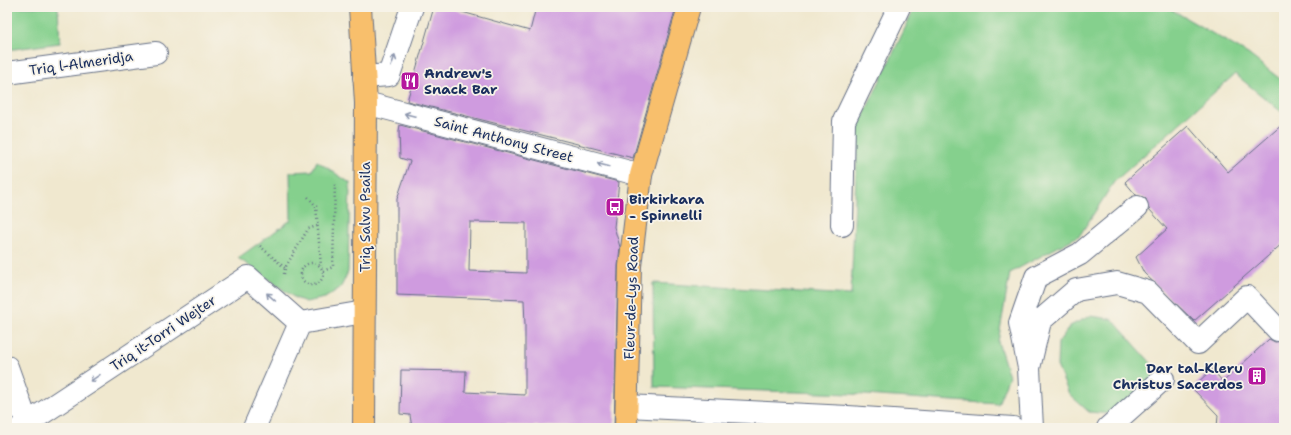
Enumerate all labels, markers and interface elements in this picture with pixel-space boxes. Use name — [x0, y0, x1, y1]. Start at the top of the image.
street label: Triq l-Almeridja — [28, 47, 134, 79]
one-way arrow — [390, 55, 398, 67]
place label: Andrew's Snack Bar — [424, 64, 498, 98]
restaurant icon: Andrew's Snack Bar — [399, 70, 421, 92]
one-way arrow — [403, 110, 416, 118]
street label: Saint Anthony Street — [433, 112, 575, 166]
street label: Triq Salvu Psaila — [356, 161, 374, 272]
one-way arrow — [597, 161, 610, 168]
place label: Birkirkara - Spinnelli — [629, 190, 705, 224]
bus stop icon: Birkirkara - Spinnelli — [604, 196, 626, 218]
street label: Fleur-de-Lys Road — [620, 236, 642, 360]
street label: Triq it-Torri Wejter — [107, 291, 220, 375]
one-way arrow — [266, 292, 276, 301]
place label: Dar tal-Kleru Christus Sacerdos — [1113, 359, 1243, 393]
building icon: Dar tal-Kleru Christus Sacerdos — [1246, 365, 1268, 387]
one-way arrow — [90, 374, 101, 382]

